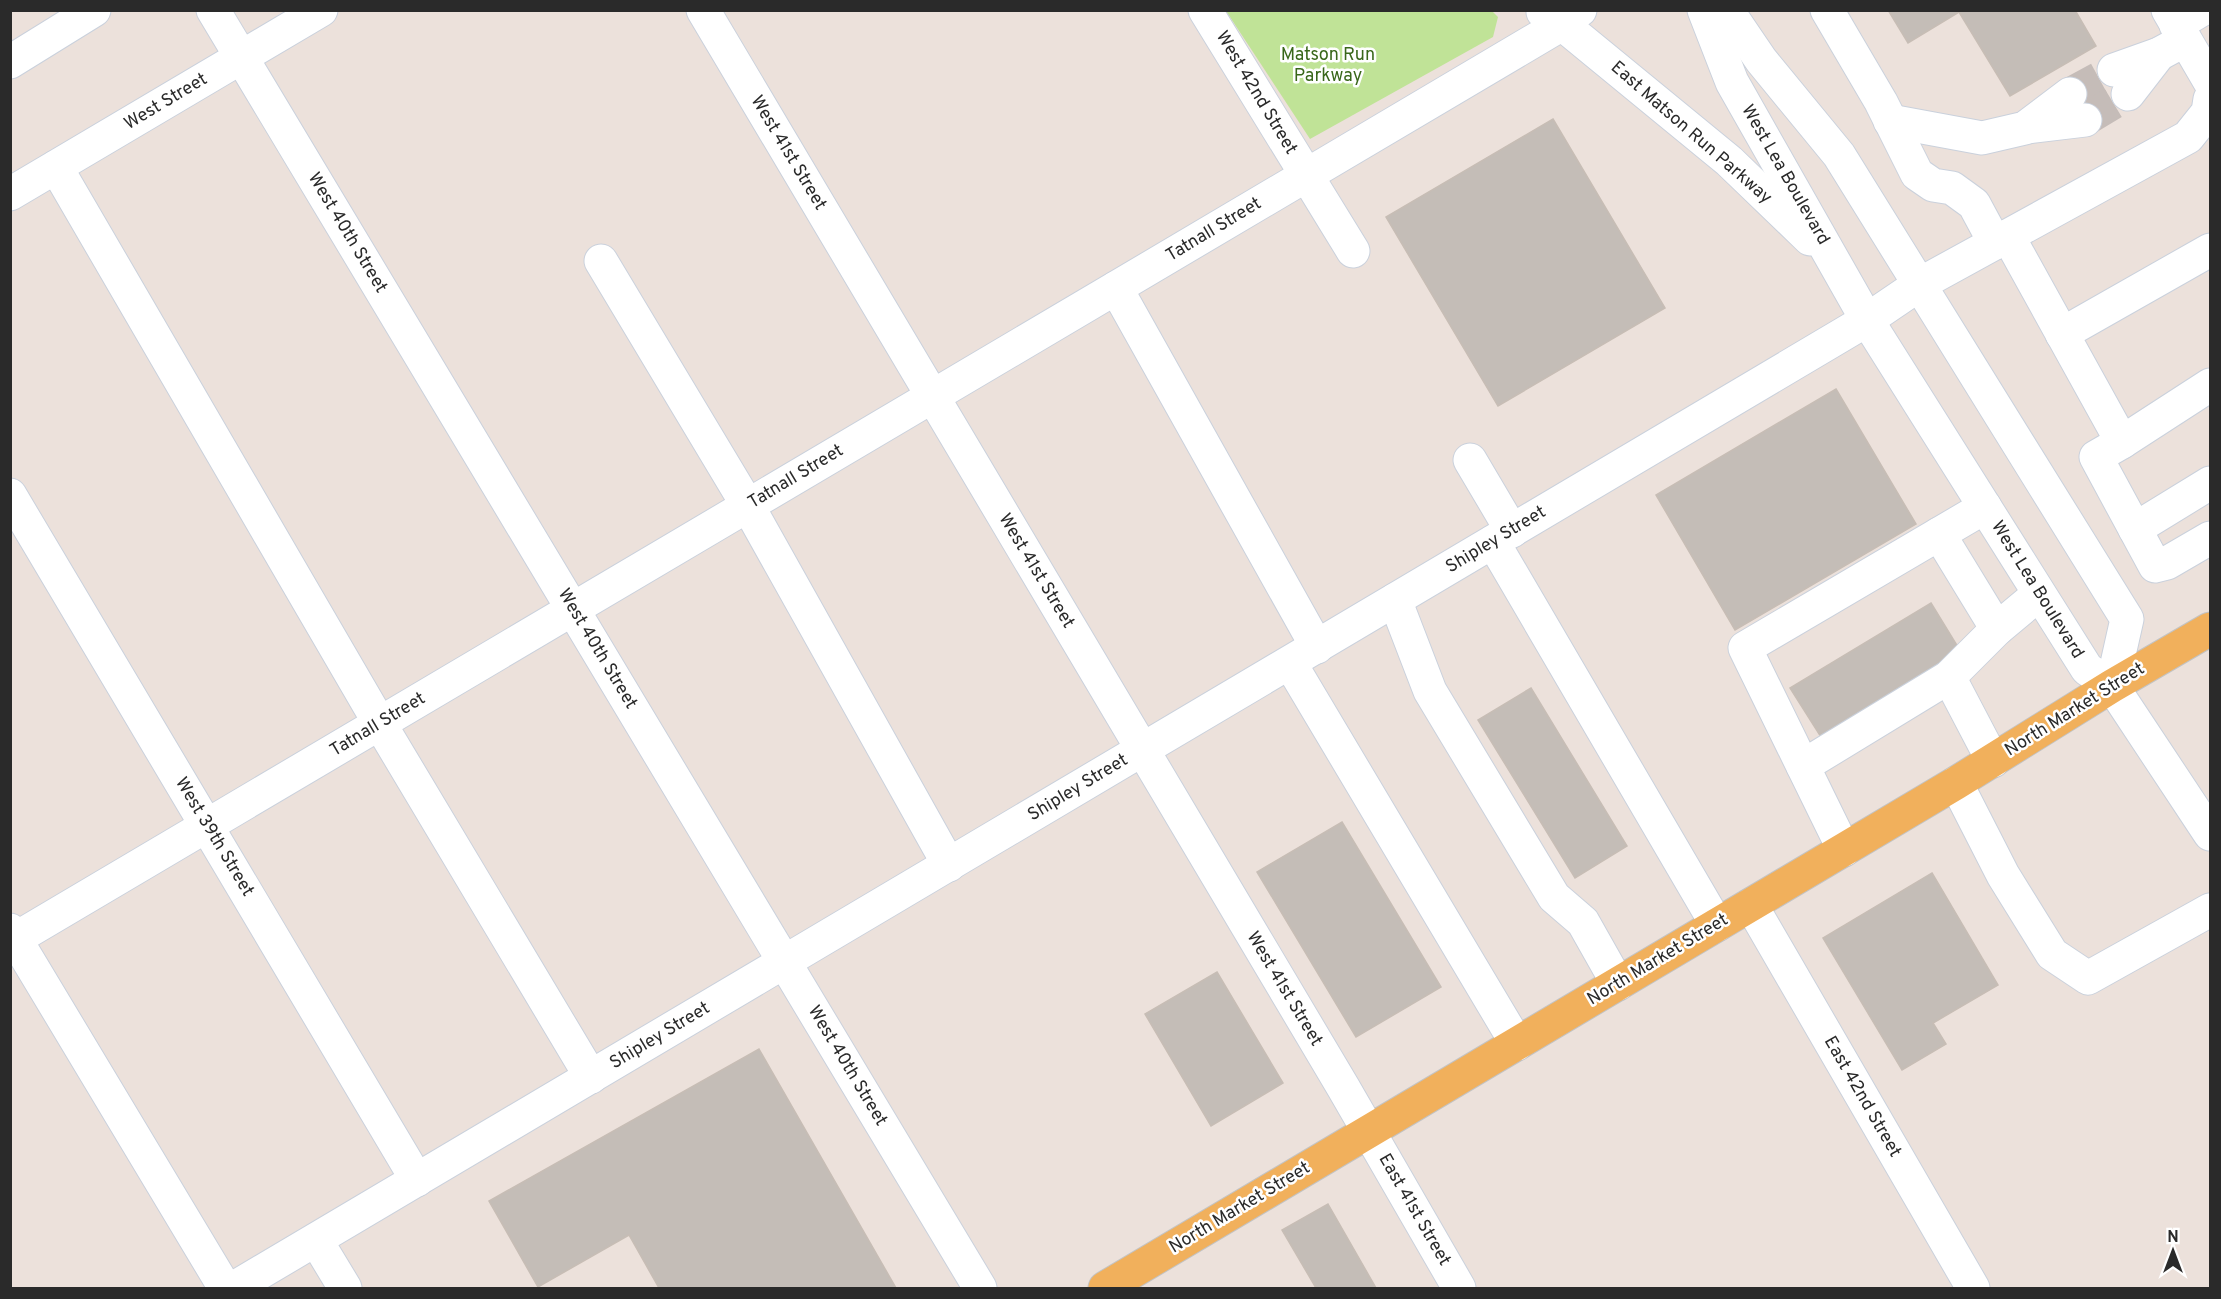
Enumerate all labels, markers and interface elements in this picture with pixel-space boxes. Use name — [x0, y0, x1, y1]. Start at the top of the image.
street label: West 42nd Street — [1210, 27, 1302, 159]
park label: Matson Run Parkway — [1281, 44, 1375, 88]
street label: East Matson Run Parkway — [1605, 57, 1777, 209]
street label: West Street — [120, 68, 212, 136]
street label: West 41st Street — [745, 91, 831, 215]
street label: West Lea Boulevard — [1735, 101, 1835, 249]
street label: West 40th Street — [302, 169, 392, 297]
street label: Tatnall Street — [1162, 192, 1266, 268]
street label: Tatnall Street — [744, 439, 848, 515]
street label: Shipley Street — [1442, 501, 1550, 579]
street label: West 41st Street — [993, 509, 1079, 633]
street label: West Lea Boulevard — [1985, 517, 2089, 663]
street label: West 40th Street — [552, 585, 642, 713]
street label: North Market Street — [2001, 658, 2149, 762]
street label: Tatnall Street — [326, 687, 430, 763]
street label: Shipley Street — [1024, 749, 1132, 827]
street label: West 39th Street — [169, 773, 259, 901]
street label: North Market Street — [1583, 909, 1733, 1011]
street label: West 41st Street — [1241, 927, 1327, 1051]
street label: Shipley Street — [606, 997, 714, 1075]
street label: West 40th Street — [802, 1002, 892, 1130]
street label: East 42nd Street — [1818, 1032, 1906, 1162]
street label: East 41st Street — [1373, 1150, 1455, 1270]
street label: North Market Street — [1165, 1157, 1315, 1259]
north arrow — [2143, 1221, 2203, 1281]
text: N — [2167, 1228, 2179, 1248]

